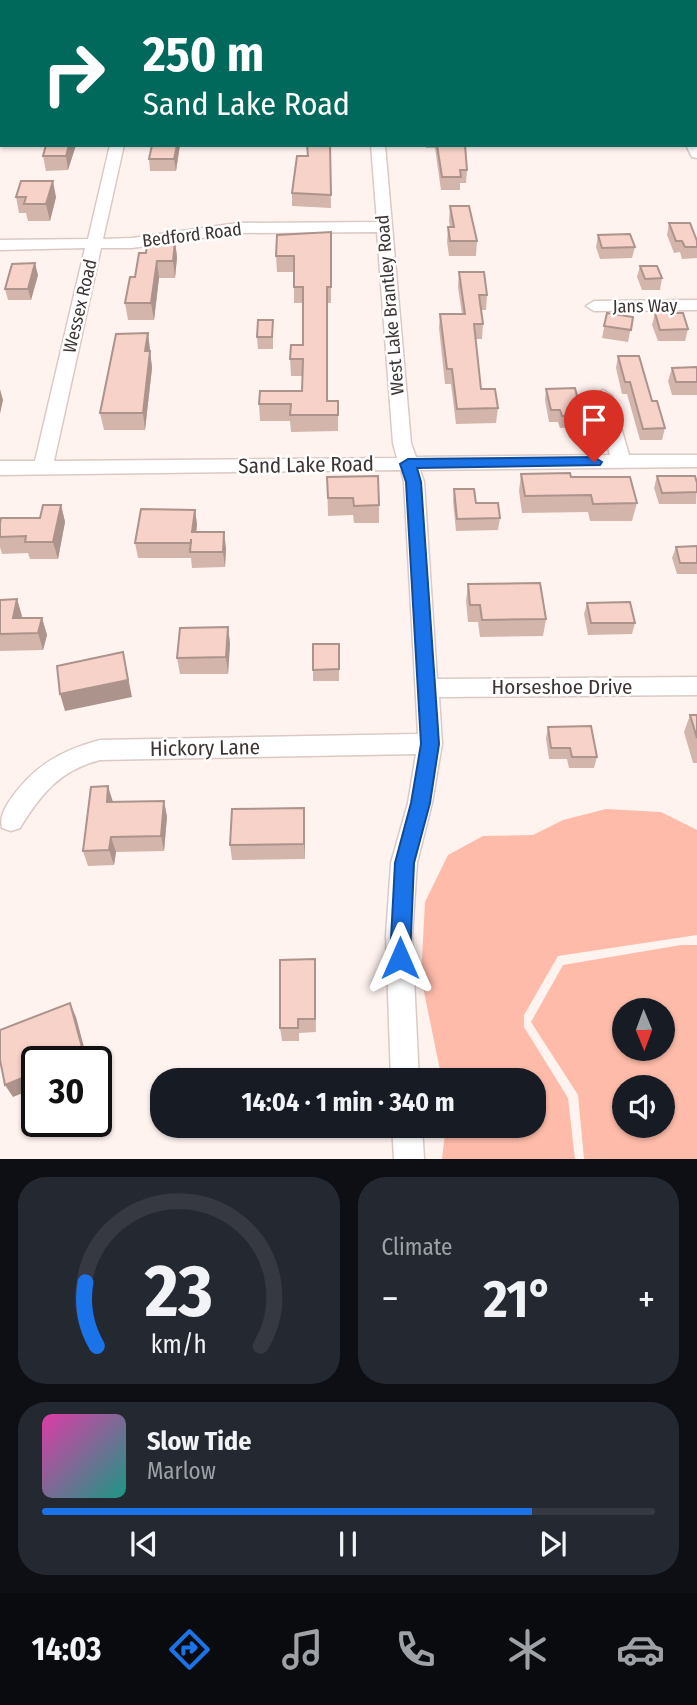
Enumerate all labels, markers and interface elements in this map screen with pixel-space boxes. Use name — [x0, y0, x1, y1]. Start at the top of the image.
text: 250 m — [143, 25, 264, 84]
icon: right — [28, 28, 119, 119]
text: Sand Lake Road — [143, 85, 350, 123]
street label: West Lake Brantley Road — [371, 214, 409, 396]
street label: Bedford Road — [141, 218, 243, 252]
street label: Wessex Road — [59, 257, 101, 355]
street label: Jans Way — [612, 294, 678, 318]
pin — [564, 390, 624, 462]
icon: arrive — [575, 401, 613, 439]
street label: Sand Lake Road — [238, 451, 374, 479]
street label: Horseshoe Drive — [492, 674, 633, 700]
street label: Hickory Lane — [150, 734, 260, 762]
position arrow — [363, 921, 437, 995]
north arrow — [612, 998, 676, 1060]
map controls — [612, 998, 675, 1138]
speed limit sign: 30 — [21, 1046, 112, 1137]
button: sound — [612, 1075, 675, 1138]
text: 14:04 · 1 min · 340 m — [241, 1087, 455, 1118]
text: Climate — [382, 1233, 452, 1261]
text: 23 — [144, 1249, 213, 1336]
text: 21° — [483, 1268, 553, 1331]
text: − — [382, 1276, 399, 1322]
text: + — [638, 1276, 655, 1322]
text: km/h — [151, 1330, 207, 1360]
text: Slow Tide — [147, 1426, 251, 1457]
text: Marlow — [147, 1457, 216, 1485]
icon: previous — [125, 1525, 163, 1563]
icon: pause — [329, 1525, 367, 1563]
icon: next — [534, 1525, 572, 1563]
icon: directions — [165, 1625, 214, 1674]
icon: music — [278, 1625, 327, 1674]
icon: phone — [391, 1625, 440, 1674]
icon: climate — [503, 1625, 552, 1674]
icon: car — [616, 1625, 665, 1674]
text: 14:03 — [32, 1630, 101, 1668]

